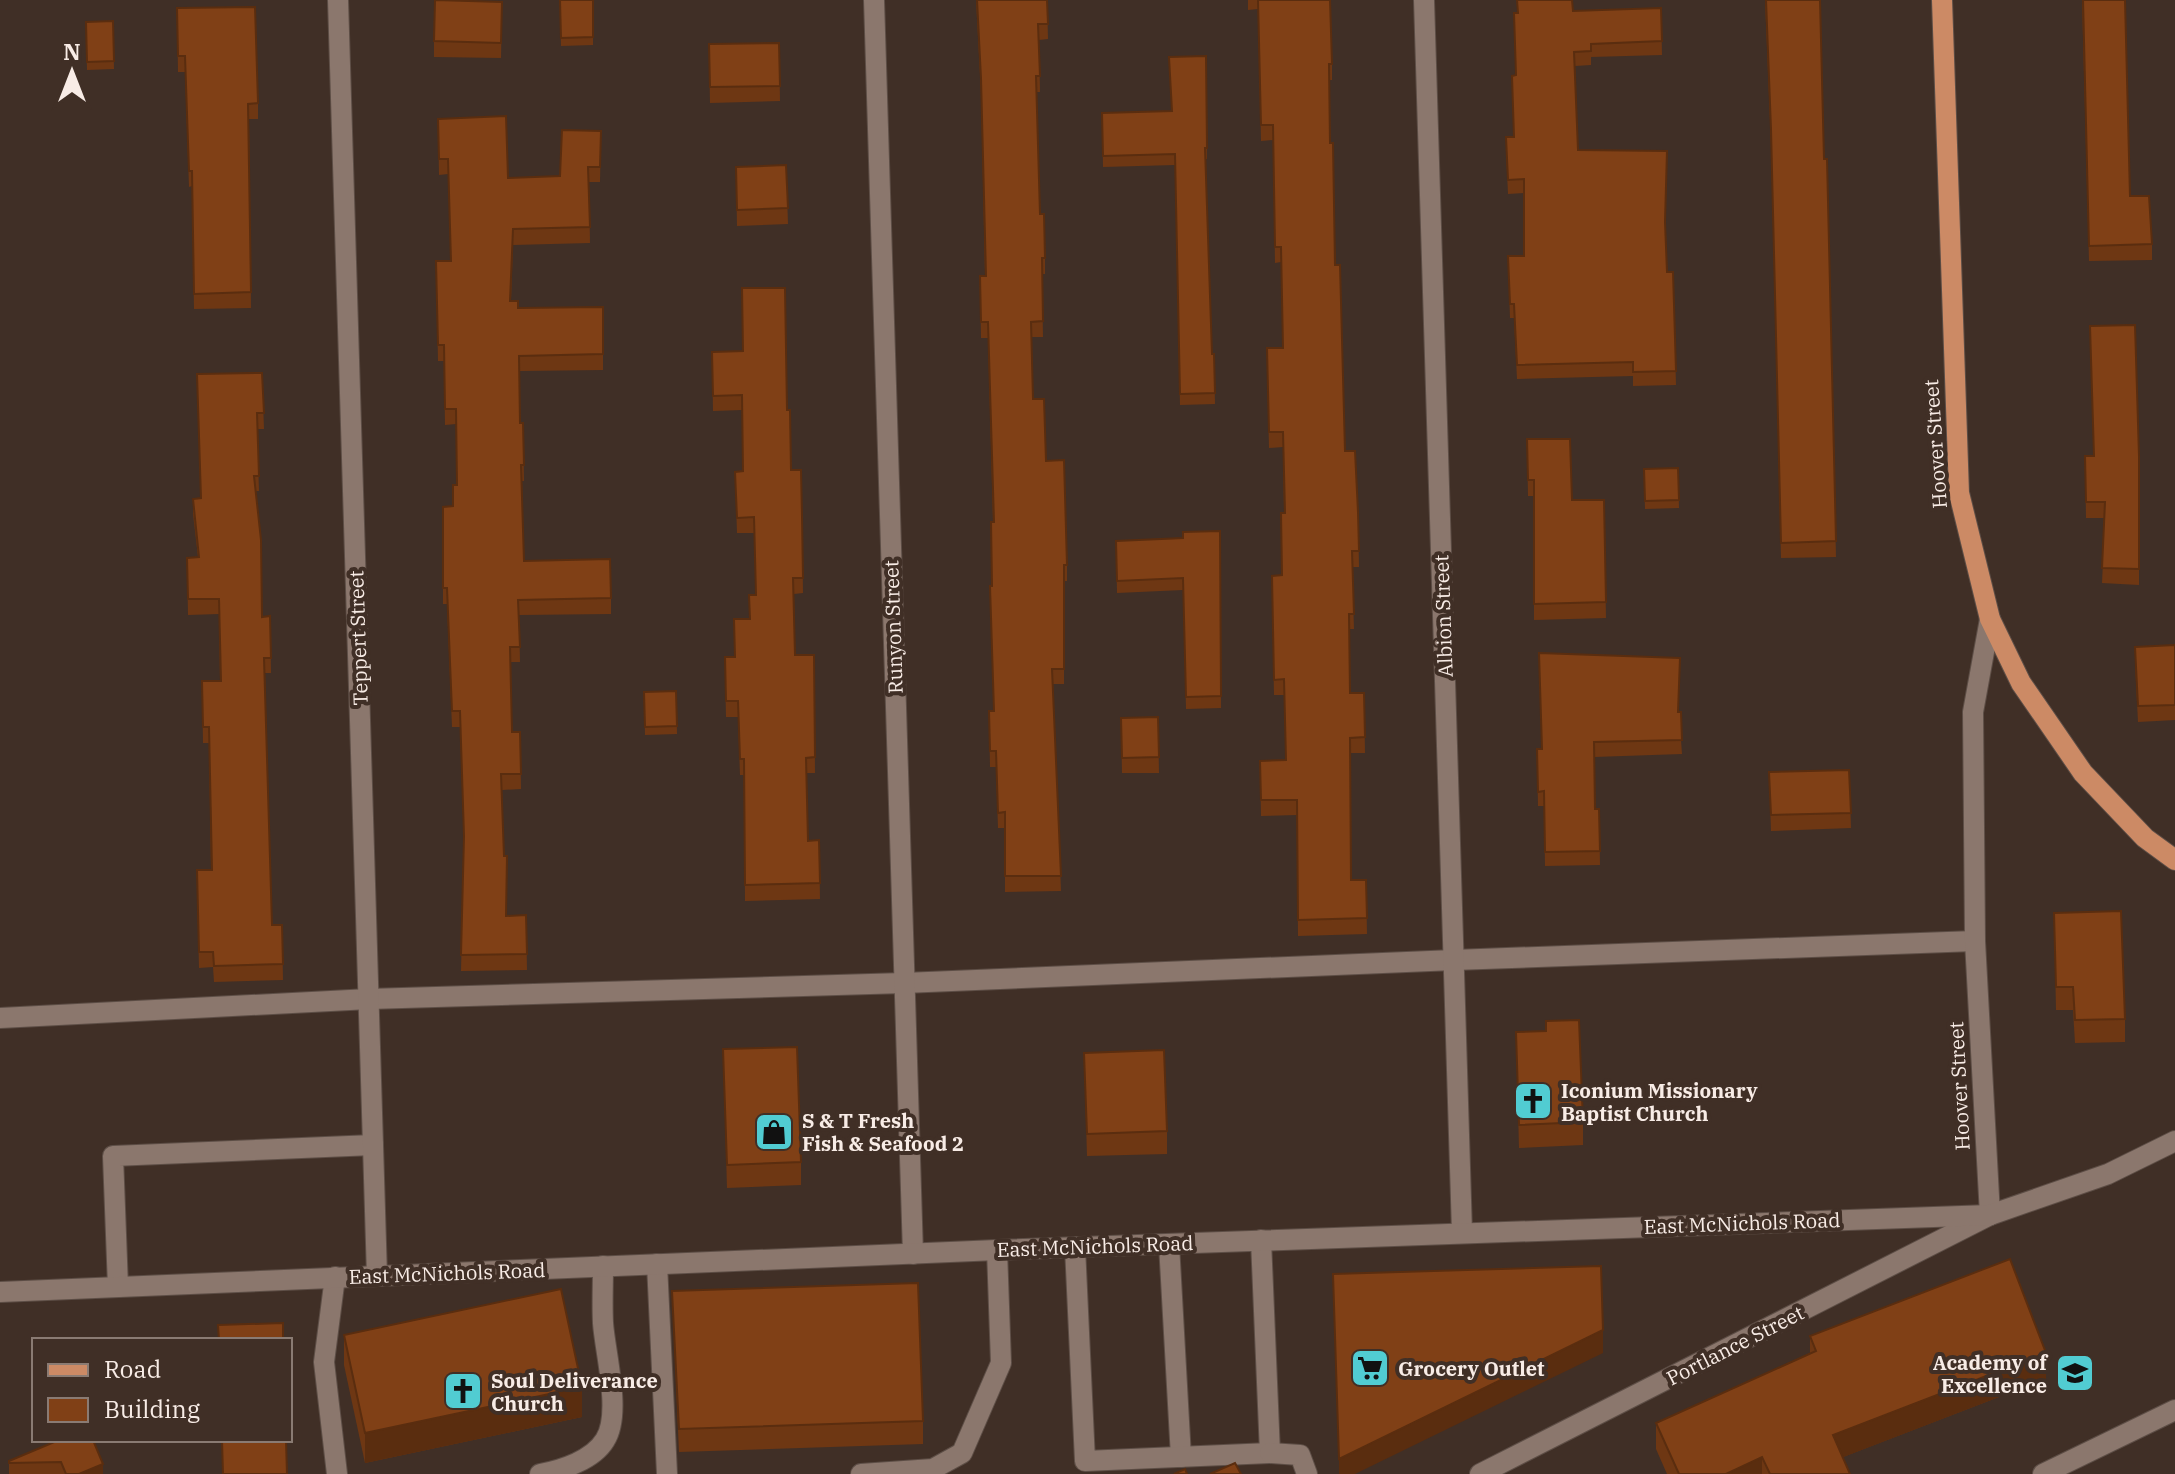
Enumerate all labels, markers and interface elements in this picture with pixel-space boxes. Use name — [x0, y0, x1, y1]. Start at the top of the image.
north arrow — [32, 32, 112, 112]
text: N — [63, 37, 81, 66]
street label: Hoover Street — [1917, 379, 1953, 509]
street label: Albion Street — [1427, 554, 1459, 678]
street label: Runyon Street — [877, 560, 909, 694]
street label: Teppert Street — [342, 570, 374, 706]
street label: Hoover Street — [1942, 1021, 1976, 1151]
place label: Iconium Missionary Baptist Church — [1561, 1077, 1758, 1127]
church icon: Iconium Missionary Baptist Church — [1512, 1080, 1554, 1122]
place label: S & T Fresh Fish & Seafood 2 — [802, 1107, 964, 1157]
shop icon: S & T Fresh Fish & Seafood 2 — [753, 1111, 795, 1153]
street label: East McNichols Road — [1643, 1206, 1841, 1240]
street label: East McNichols Road — [996, 1229, 1194, 1263]
street label: East McNichols Road — [348, 1256, 546, 1290]
street label: Portlance Street — [1662, 1299, 1808, 1391]
legend — [32, 1338, 292, 1442]
supermarket icon: Grocery Outlet — [1349, 1347, 1391, 1389]
place label: Academy of Excellence — [1933, 1349, 2049, 1399]
school or university icon: Academy of Excellence — [2054, 1352, 2096, 1394]
text: Road — [104, 1353, 161, 1385]
place label: Grocery Outlet — [1398, 1355, 1545, 1382]
place label: Soul Deliverance Church — [491, 1367, 658, 1417]
church icon: Soul Deliverance Church — [442, 1370, 484, 1412]
text: Building — [104, 1393, 200, 1425]

